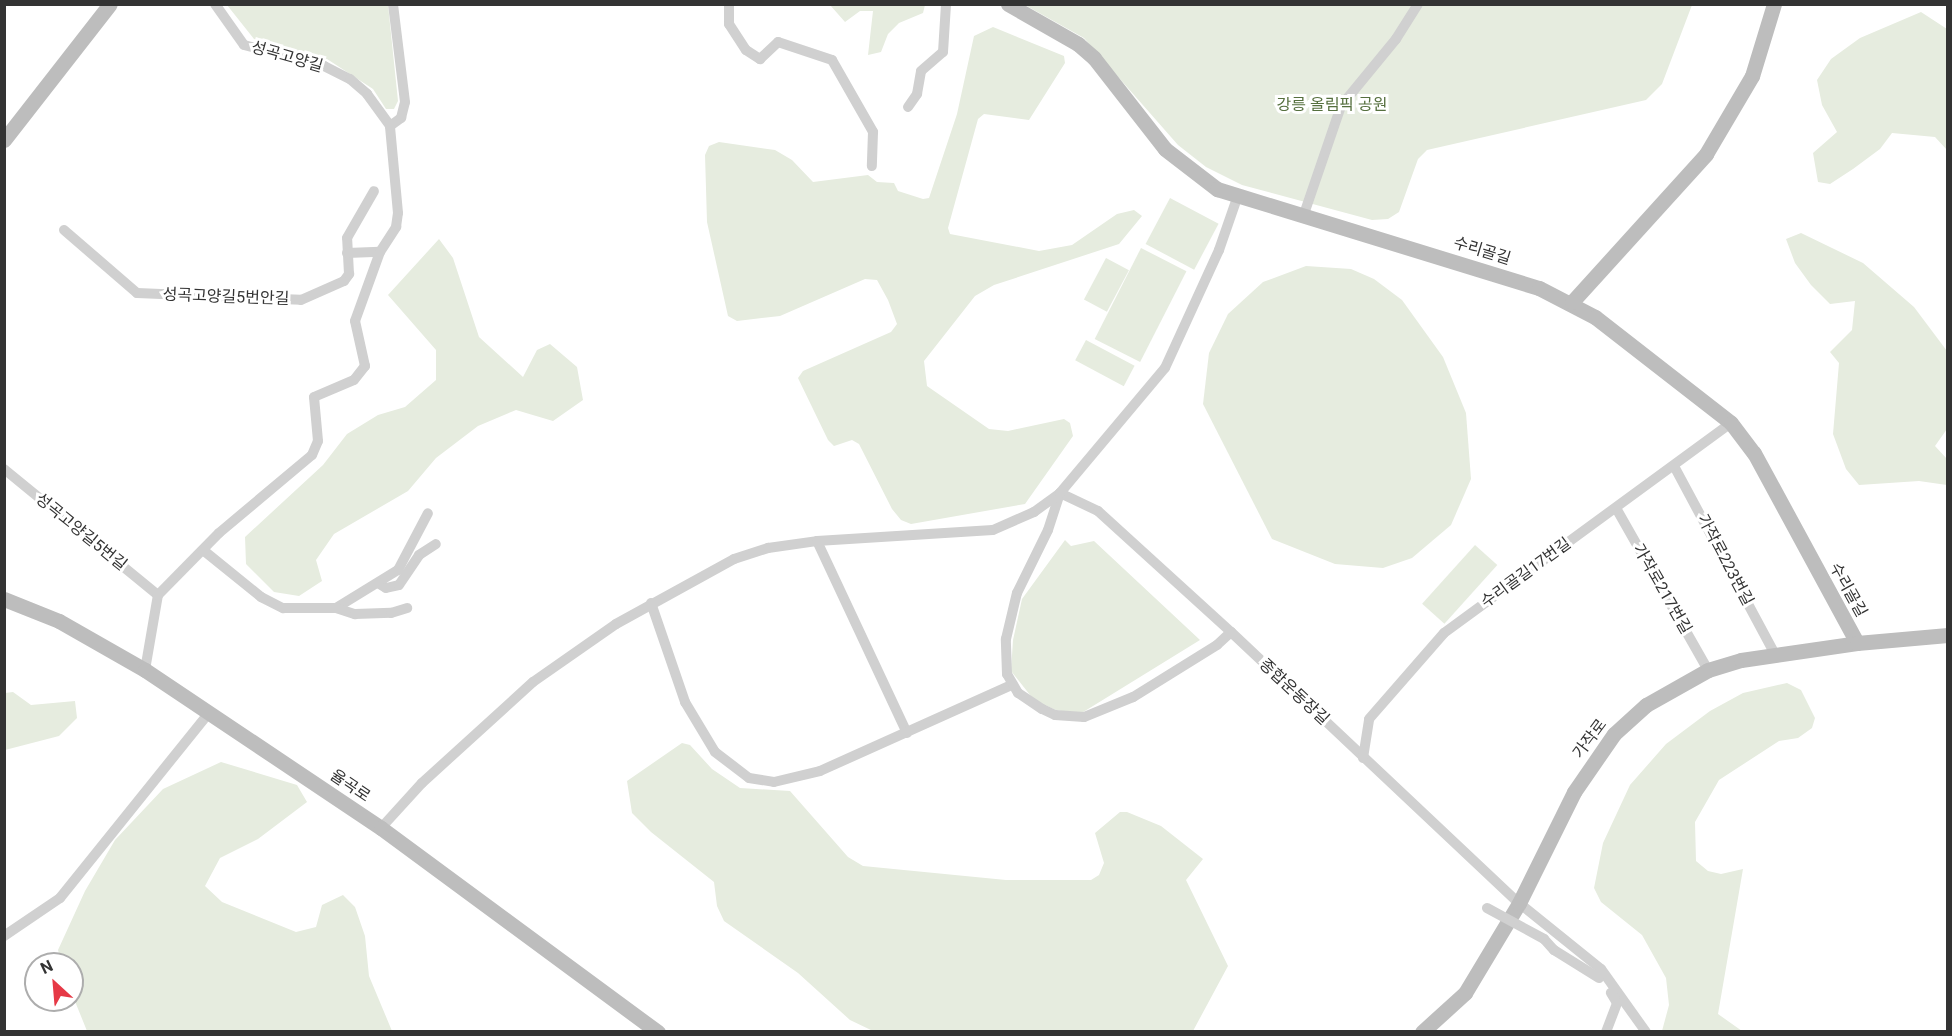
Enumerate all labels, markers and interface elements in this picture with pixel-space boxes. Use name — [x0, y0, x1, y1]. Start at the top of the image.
street label: 성곡고양길 — [249, 38, 325, 76]
park label: 강릉 올림픽 공원 — [1277, 95, 1387, 115]
street label: 수리골길 — [1451, 233, 1513, 269]
street label: 성곡고양길5번안길 — [162, 285, 290, 309]
street label: 성곡고양길5번길 — [31, 489, 131, 575]
street label: 가작로223번길 — [1693, 511, 1757, 609]
street label: 수리골길17번길 — [1477, 534, 1575, 612]
street label: 가작로217번길 — [1629, 541, 1695, 637]
street label: 수리골길 — [1825, 560, 1871, 620]
street label: 종합운동장길 — [1255, 655, 1333, 729]
street label: 가작로 — [1569, 716, 1611, 762]
street label: 율곡로 — [326, 766, 374, 806]
north arrow — [24, 952, 84, 1012]
text: N — [38, 956, 56, 978]

